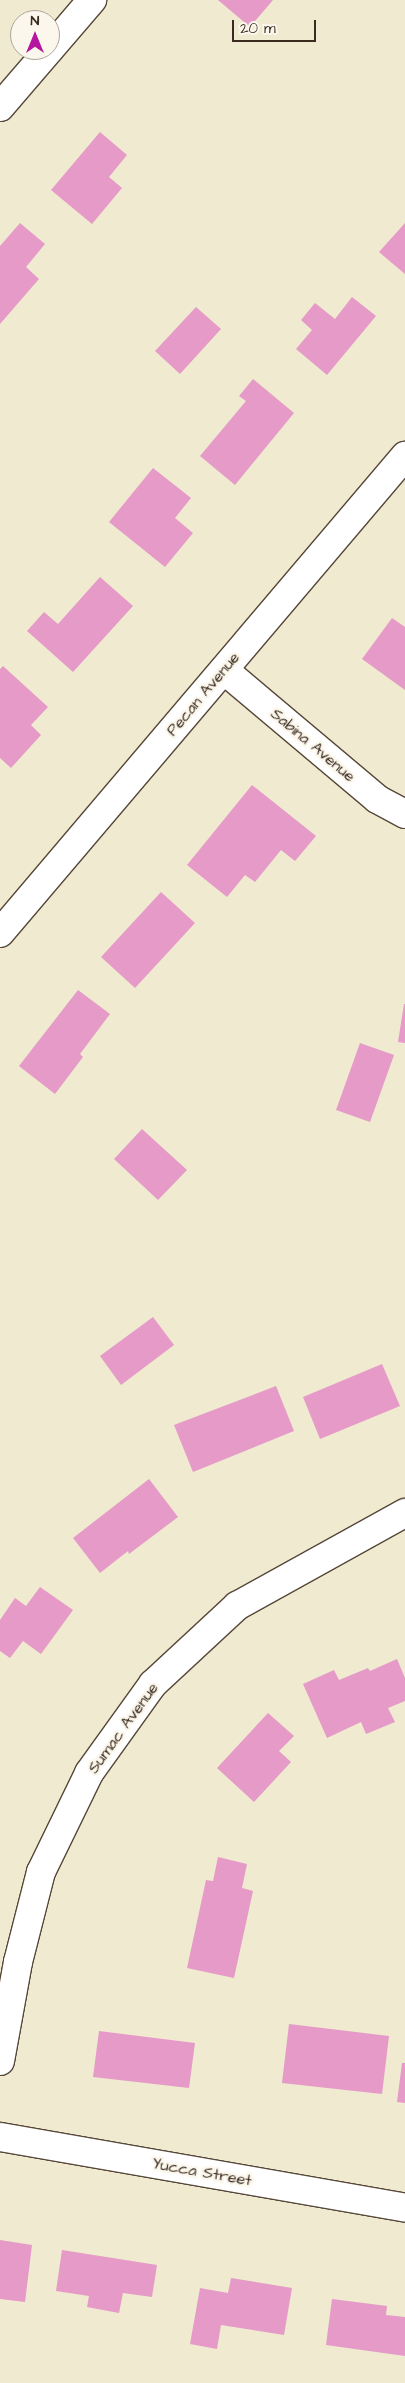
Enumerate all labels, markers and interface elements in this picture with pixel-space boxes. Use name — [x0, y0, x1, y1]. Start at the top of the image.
north arrow — [10, 10, 60, 60]
scale bar — [235, 10, 319, 42]
text: N — [31, 11, 39, 31]
text: 20 m — [240, 18, 276, 39]
street label: Pecan Avenue — [162, 648, 244, 740]
street label: Sabina Avenue — [267, 704, 359, 786]
street label: Sumac Avenue — [84, 1679, 162, 1777]
street label: Yucca Street — [151, 2154, 253, 2190]

